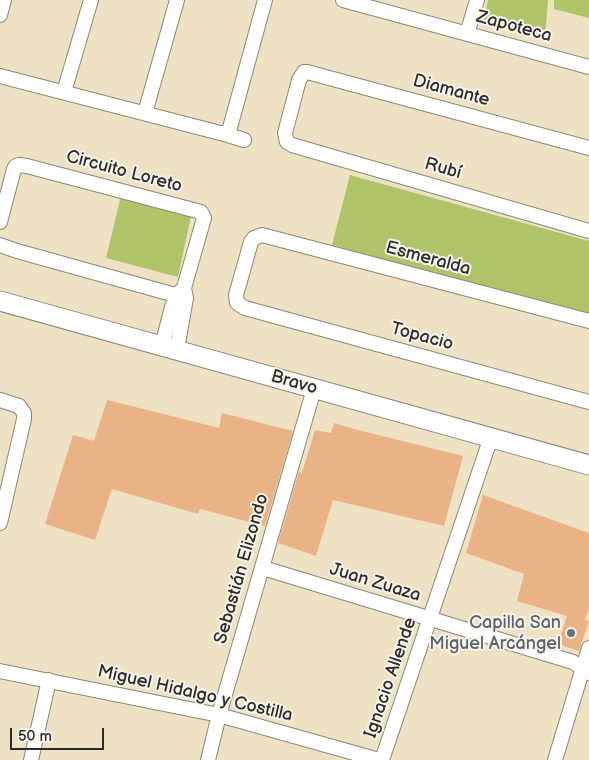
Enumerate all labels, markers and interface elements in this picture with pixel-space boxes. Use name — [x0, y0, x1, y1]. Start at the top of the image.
street label: Zapoteca — [474, 7, 554, 47]
street label: Diamante — [410, 70, 492, 112]
street label: Circuito Loreto — [64, 146, 184, 198]
street label: Rubí — [422, 153, 464, 185]
street label: Esmeralda — [383, 237, 473, 281]
street label: Topacio — [388, 318, 456, 356]
street label: Bravo — [268, 366, 320, 400]
street label: Sebastián Elizondo — [210, 491, 274, 647]
street label: Juan Zuaza — [327, 559, 423, 607]
place label: Capilla San Miguel Arcángel — [429, 612, 561, 654]
street label: Ignacio Allende — [360, 615, 422, 741]
marker: Capilla San Miguel Arcángel — [565, 627, 577, 639]
street label: Miguel Hidalgo y Costilla — [95, 661, 295, 727]
scale bar — [12, 718, 106, 750]
text: 50 m — [18, 727, 52, 746]

